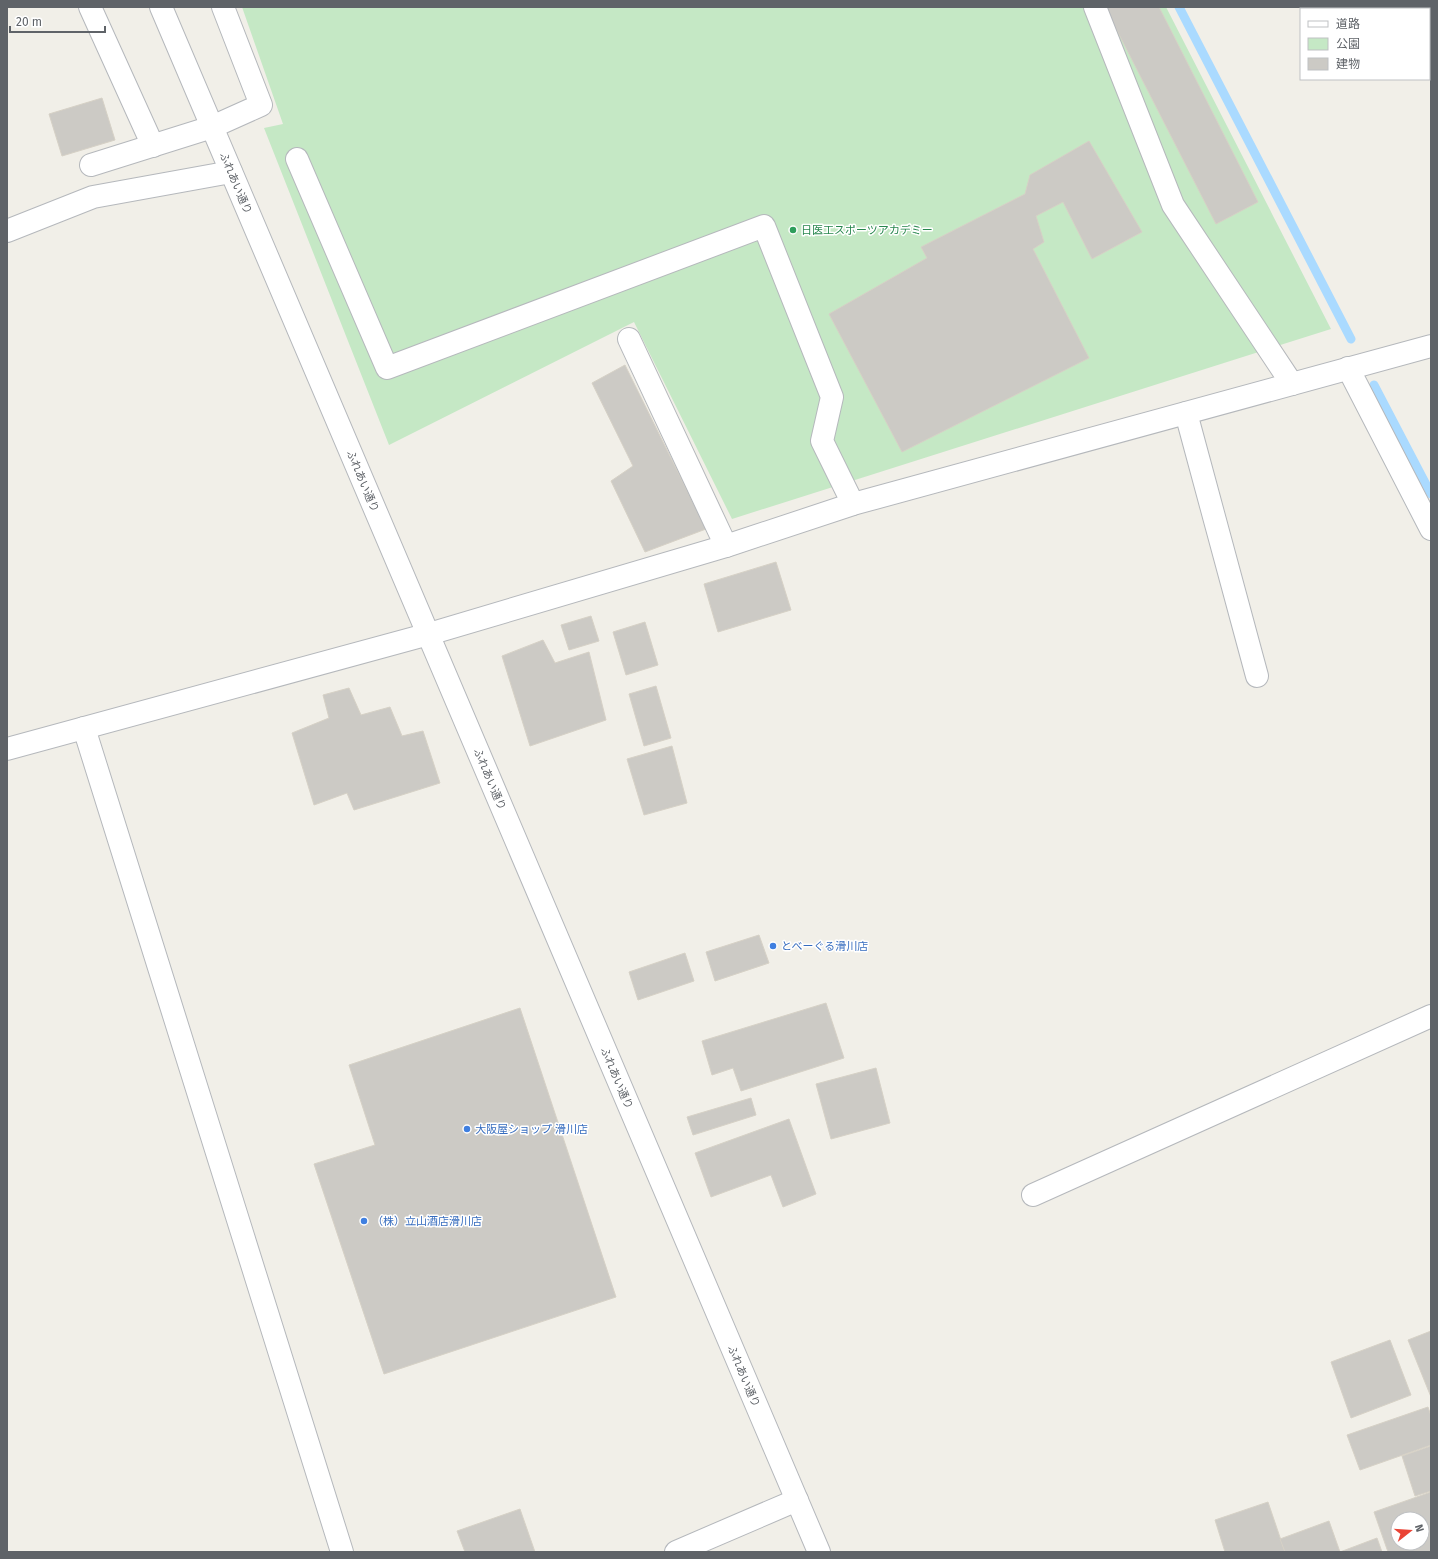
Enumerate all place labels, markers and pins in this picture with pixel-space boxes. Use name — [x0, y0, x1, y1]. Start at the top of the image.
place label: 日医工スポーツアカデミー — [801, 224, 933, 237]
marker: 日医工スポーツアカデミー — [788, 225, 798, 235]
place label: とべーぐる滑川店 — [781, 940, 868, 953]
marker: とべーぐる滑川店 — [768, 941, 778, 951]
place label: 大阪屋ショップ 滑川店 — [475, 1123, 588, 1136]
marker: 大阪屋ショップ 滑川店 — [462, 1124, 472, 1134]
place label: （株）立山酒店滑川店 — [372, 1215, 482, 1228]
marker: （株）立山酒店滑川店 — [359, 1216, 369, 1226]

